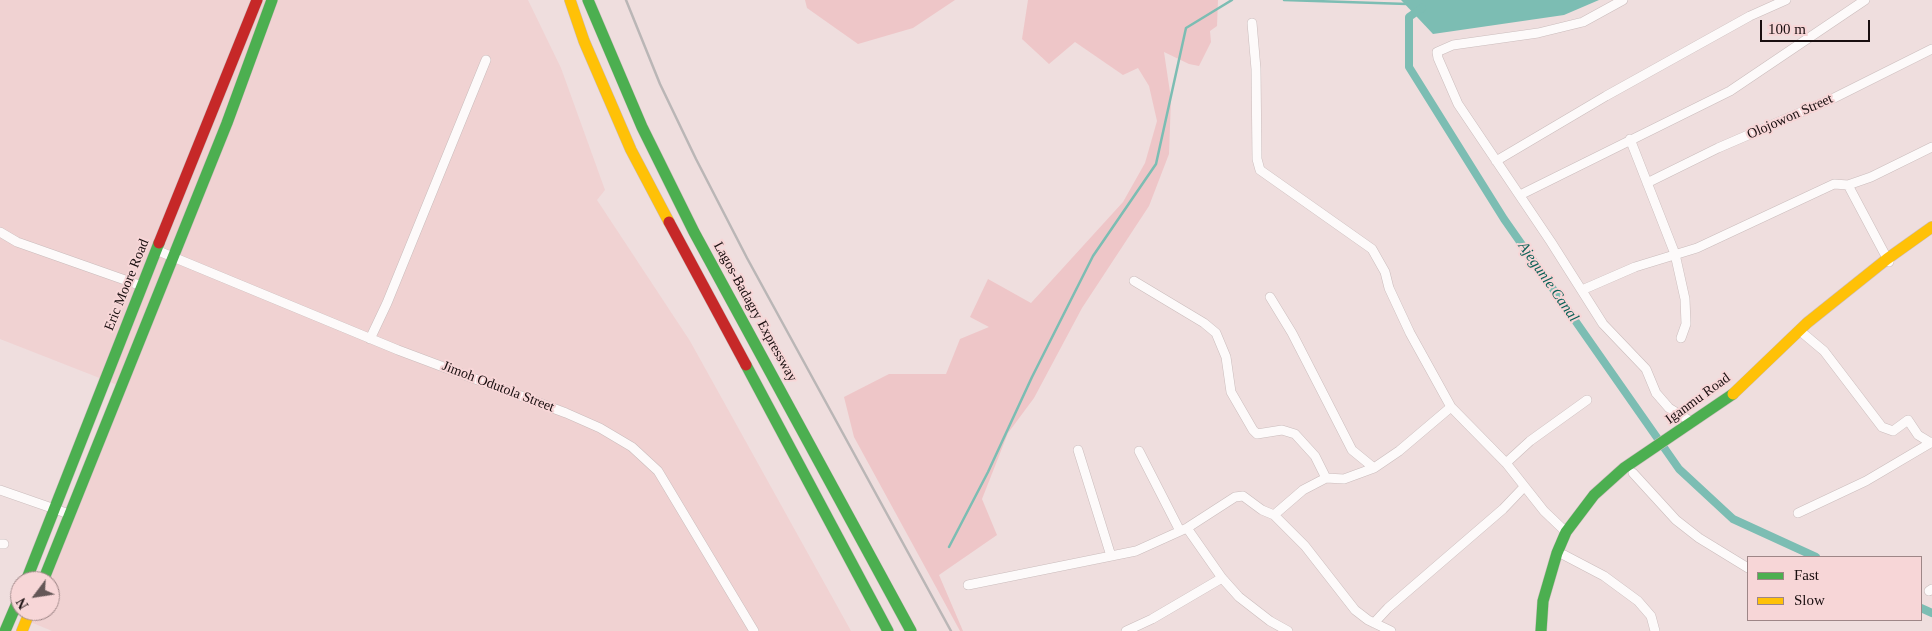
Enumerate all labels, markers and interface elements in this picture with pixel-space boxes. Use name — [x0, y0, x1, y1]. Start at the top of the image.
scale bar — [1762, 10, 1872, 42]
text: 100 m — [1768, 21, 1806, 37]
street label: Olojowon Street — [1744, 91, 1836, 143]
street label: Eric Moore Road — [101, 237, 153, 333]
water label: Ajegunle Canal — [1514, 238, 1582, 326]
street label: Lagos-Badagry Expressway — [709, 239, 801, 385]
street label: Jimoh Odutola Street — [439, 358, 557, 416]
street label: Iganmu Road — [1662, 370, 1734, 428]
legend — [1747, 556, 1922, 621]
text: Fast — [1794, 567, 1819, 583]
north arrow — [10, 571, 60, 621]
text: Slow — [1794, 592, 1825, 608]
text: N — [14, 595, 32, 612]

